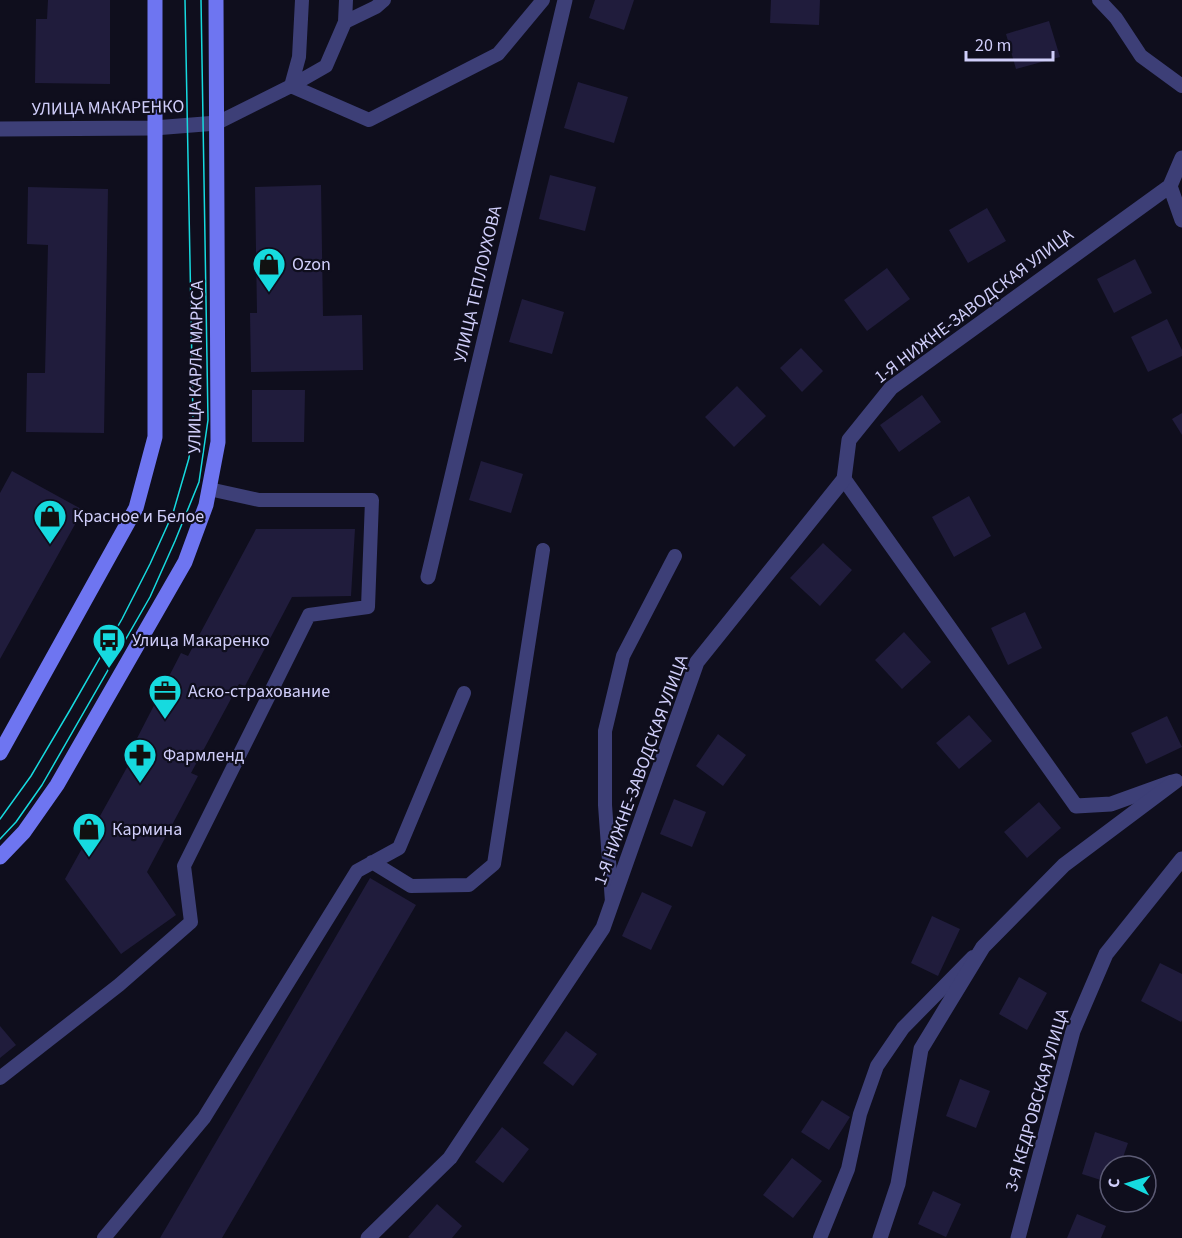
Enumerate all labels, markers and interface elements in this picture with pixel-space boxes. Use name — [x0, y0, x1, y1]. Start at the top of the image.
scale bar — [966, 24, 1053, 62]
text: 20 m — [975, 33, 1011, 58]
street label: УЛИЦА МАКАРЕНКО — [31, 94, 185, 122]
street label: УЛИЦА ТЕПЛОУХОВА — [448, 203, 508, 365]
street label: 1-Я НИЖНЕ-ЗАВОДСКАЯ УЛИЦА — [869, 223, 1079, 389]
shop icon: Ozon — [251, 246, 287, 293]
place label: Ozon — [292, 252, 331, 277]
street label: УЛИЦА КАРЛА МАРКСА — [182, 280, 210, 454]
shop icon: Красное и Белое — [32, 498, 68, 545]
place label: Красное и Белое — [73, 504, 204, 529]
bus stop icon: Улица Макаренко — [91, 622, 127, 669]
place label: Улица Макаренко — [132, 628, 270, 653]
street label: 1-Я НИЖНЕ-ЗАВОДСКАЯ УЛИЦА — [588, 651, 694, 889]
office icon: Аско-страхование — [147, 673, 183, 720]
place label: Аско-страхование — [188, 679, 330, 704]
pharmacy icon: Фармленд — [122, 737, 158, 784]
place label: Фармленд — [163, 743, 245, 768]
shop icon: Кармина — [71, 811, 107, 858]
place label: Кармина — [112, 817, 182, 842]
street label: 3-Я КЕДРОВСКАЯ УЛИЦА — [999, 1005, 1075, 1194]
north arrow — [1098, 1154, 1158, 1214]
text: С — [1103, 1178, 1125, 1188]

